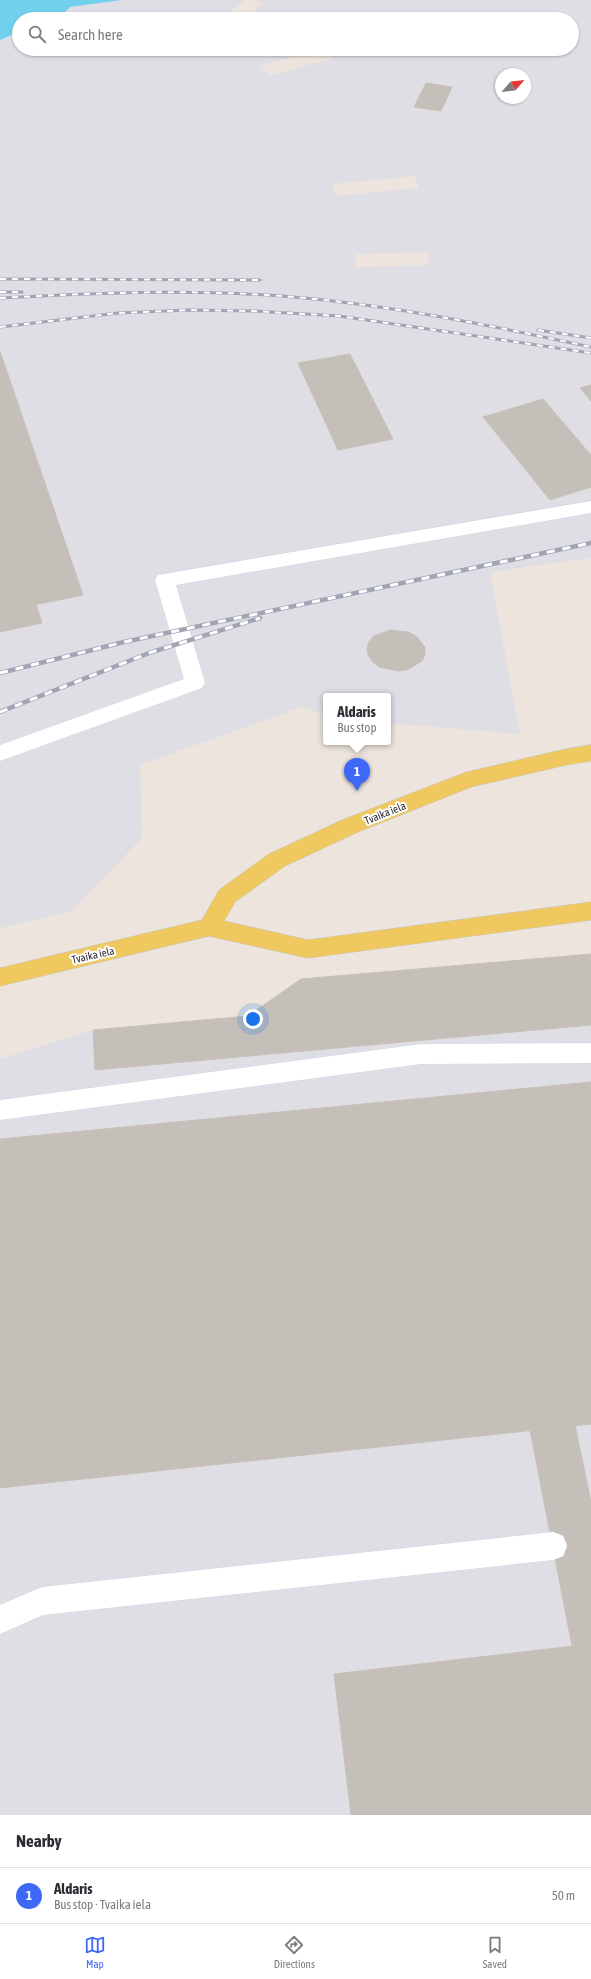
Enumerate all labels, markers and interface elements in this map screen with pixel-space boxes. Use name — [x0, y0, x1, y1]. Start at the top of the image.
search box — [12, 12, 579, 56]
icon: search — [26, 23, 48, 45]
text: Search here — [58, 26, 123, 43]
north arrow — [495, 68, 531, 104]
popup — [323, 693, 391, 745]
text: Aldaris — [337, 703, 376, 720]
text: Bus stop — [337, 720, 377, 735]
pin: 1 — [344, 758, 370, 791]
street label: Tvaika iela — [363, 799, 407, 827]
street label: Tvaika iela — [70, 944, 116, 966]
your location — [243, 1009, 263, 1029]
text: Nearby — [16, 1831, 62, 1851]
text: Aldaris — [54, 1880, 92, 1897]
text: 1 — [26, 1888, 32, 1903]
text: 50 m — [552, 1888, 575, 1903]
text: Bus stop · Tvaika iela — [54, 1897, 151, 1912]
tab: Map — [84, 1934, 106, 1970]
tab: Directions — [274, 1934, 315, 1970]
tab: Saved — [483, 1934, 507, 1970]

